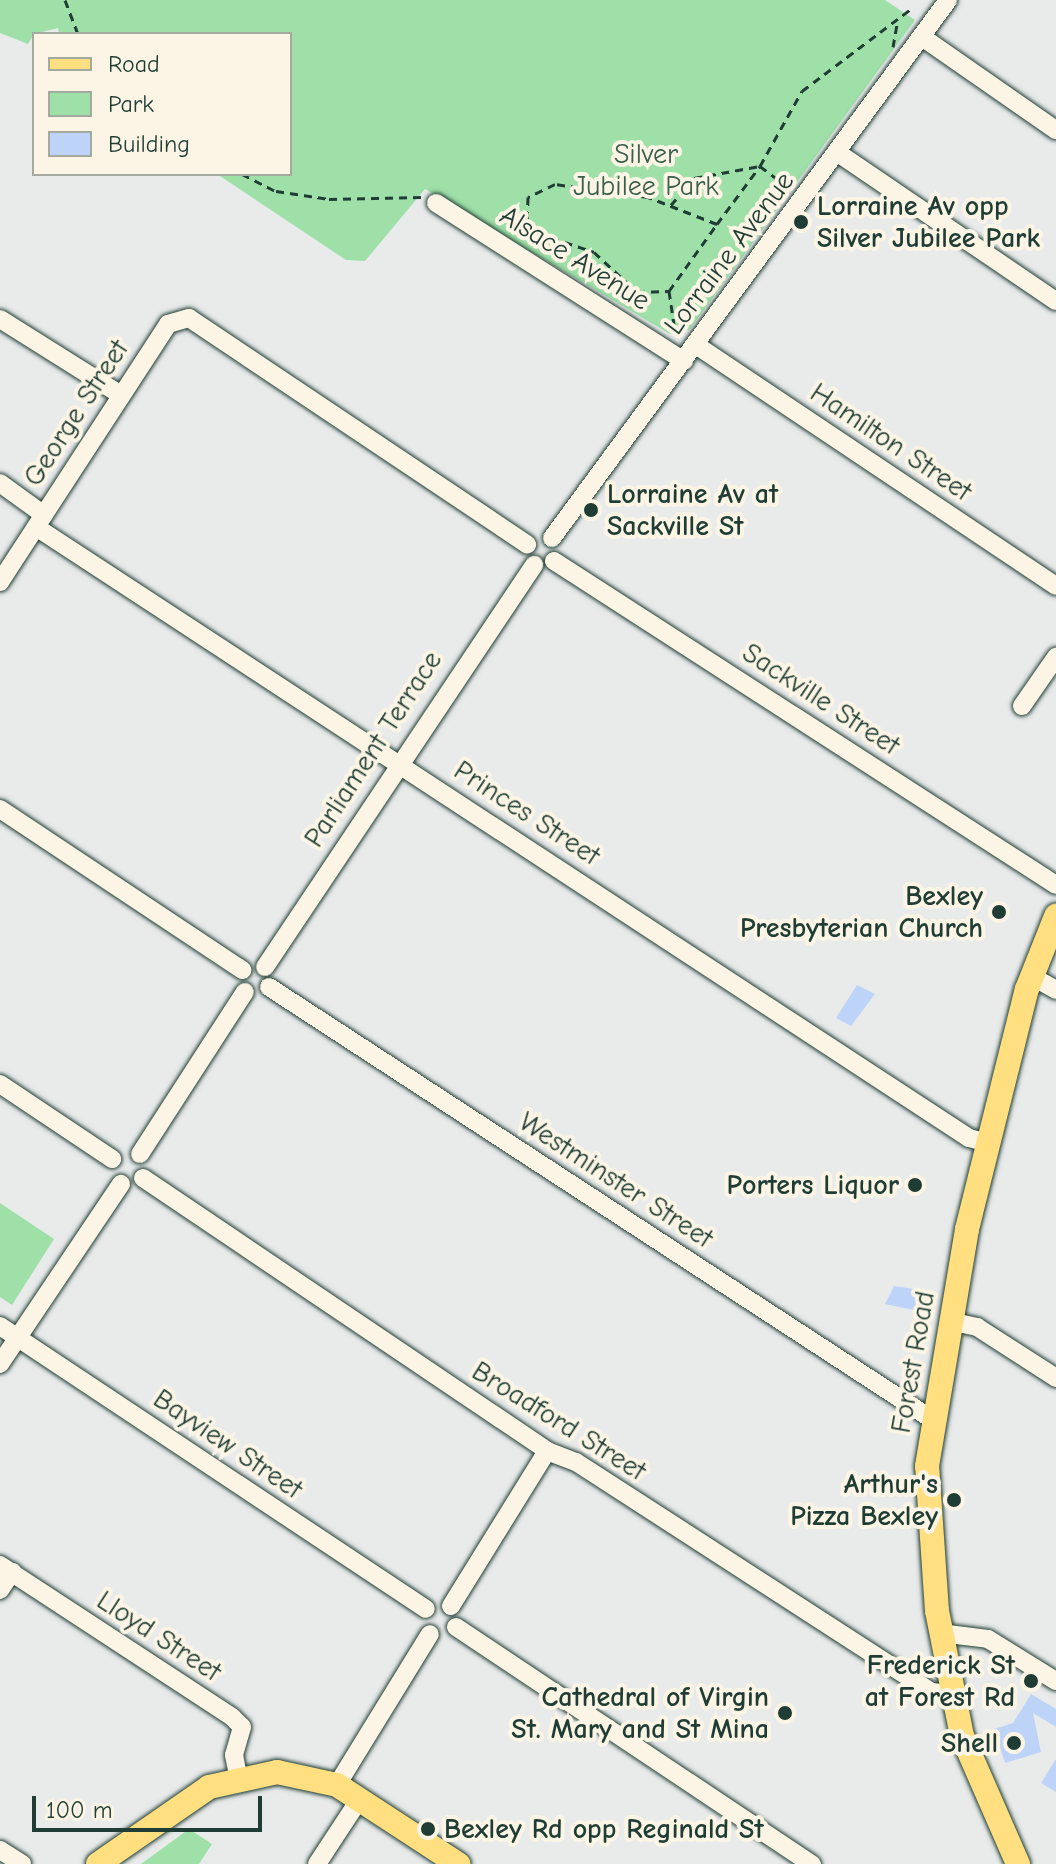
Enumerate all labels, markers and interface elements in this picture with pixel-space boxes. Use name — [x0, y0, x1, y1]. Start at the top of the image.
legend — [32, 32, 292, 176]
text: Road — [108, 50, 160, 78]
text: Park — [108, 90, 154, 118]
text: Building — [108, 130, 190, 158]
park label: Silver Jubilee Park — [573, 137, 719, 203]
street label: Lorraine Avenue — [657, 165, 801, 341]
place label: Lorraine Av opp Silver Jubilee Park — [817, 189, 1040, 255]
street label: Alsace Avenue — [494, 199, 656, 317]
marker: Lorraine Av opp Silver Jubilee Park — [792, 213, 810, 231]
street label: George Street — [16, 334, 136, 492]
street label: Hamilton Street — [804, 376, 978, 508]
place label: Lorraine Av at Sackville St — [607, 477, 778, 543]
marker: Lorraine Av at Sackville St — [582, 501, 600, 519]
street label: Sackville Street — [736, 636, 906, 762]
street label: Parliament Terrace — [297, 645, 449, 853]
street label: Princes Street — [448, 753, 606, 873]
place label: Bexley Presbyterian Church — [740, 879, 983, 945]
marker: Bexley Presbyterian Church — [990, 903, 1008, 921]
street label: Westminster Street — [513, 1105, 719, 1255]
place label: Porters Liquor — [727, 1168, 899, 1202]
marker: Porters Liquor — [906, 1176, 924, 1194]
street label: Forest Road — [884, 1288, 942, 1436]
street label: Broadford Street — [466, 1354, 652, 1488]
street label: Bayview Street — [147, 1382, 309, 1506]
place label: Arthur's Pizza Bexley — [790, 1467, 938, 1533]
marker: Arthur's Pizza Bexley — [945, 1491, 963, 1509]
street label: Lloyd Street — [91, 1583, 227, 1689]
place label: Frederick St at Forest Rd — [865, 1648, 1015, 1714]
marker: Frederick St at Forest Rd — [1022, 1672, 1040, 1690]
place label: Cathedral of Virgin St. Mary and St Mina — [511, 1680, 769, 1746]
marker: Cathedral of Virgin St. Mary and St Mina — [776, 1704, 794, 1722]
place label: Shell — [941, 1726, 998, 1760]
marker: Shell — [1005, 1734, 1023, 1752]
scale bar — [36, 1780, 266, 1830]
text: 100 m — [46, 1796, 113, 1824]
place label: Bexley Rd opp Reginald St — [444, 1812, 764, 1846]
marker: Bexley Rd opp Reginald St — [419, 1820, 437, 1838]

